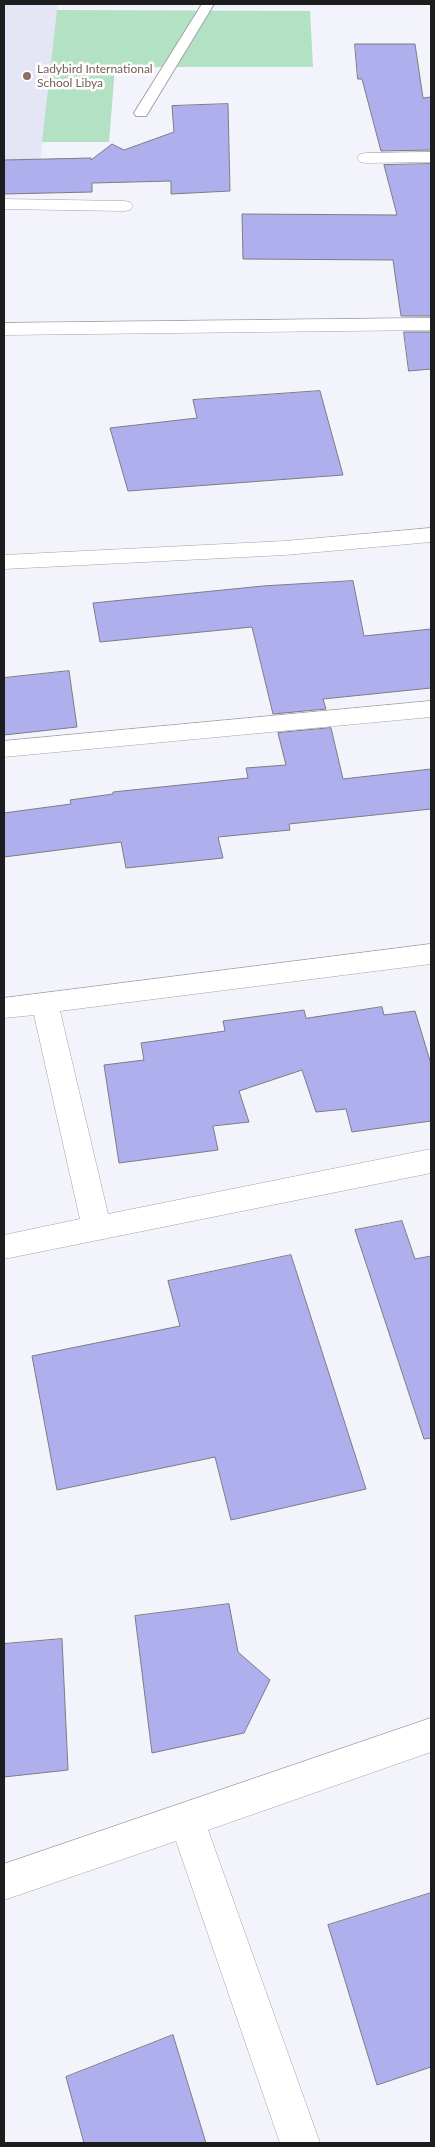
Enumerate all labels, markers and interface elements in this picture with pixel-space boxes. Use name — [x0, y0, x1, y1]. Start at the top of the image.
place label: Ladybird International School Libya — [37, 62, 153, 90]
marker: Ladybird International School Libya — [21, 70, 33, 82]

